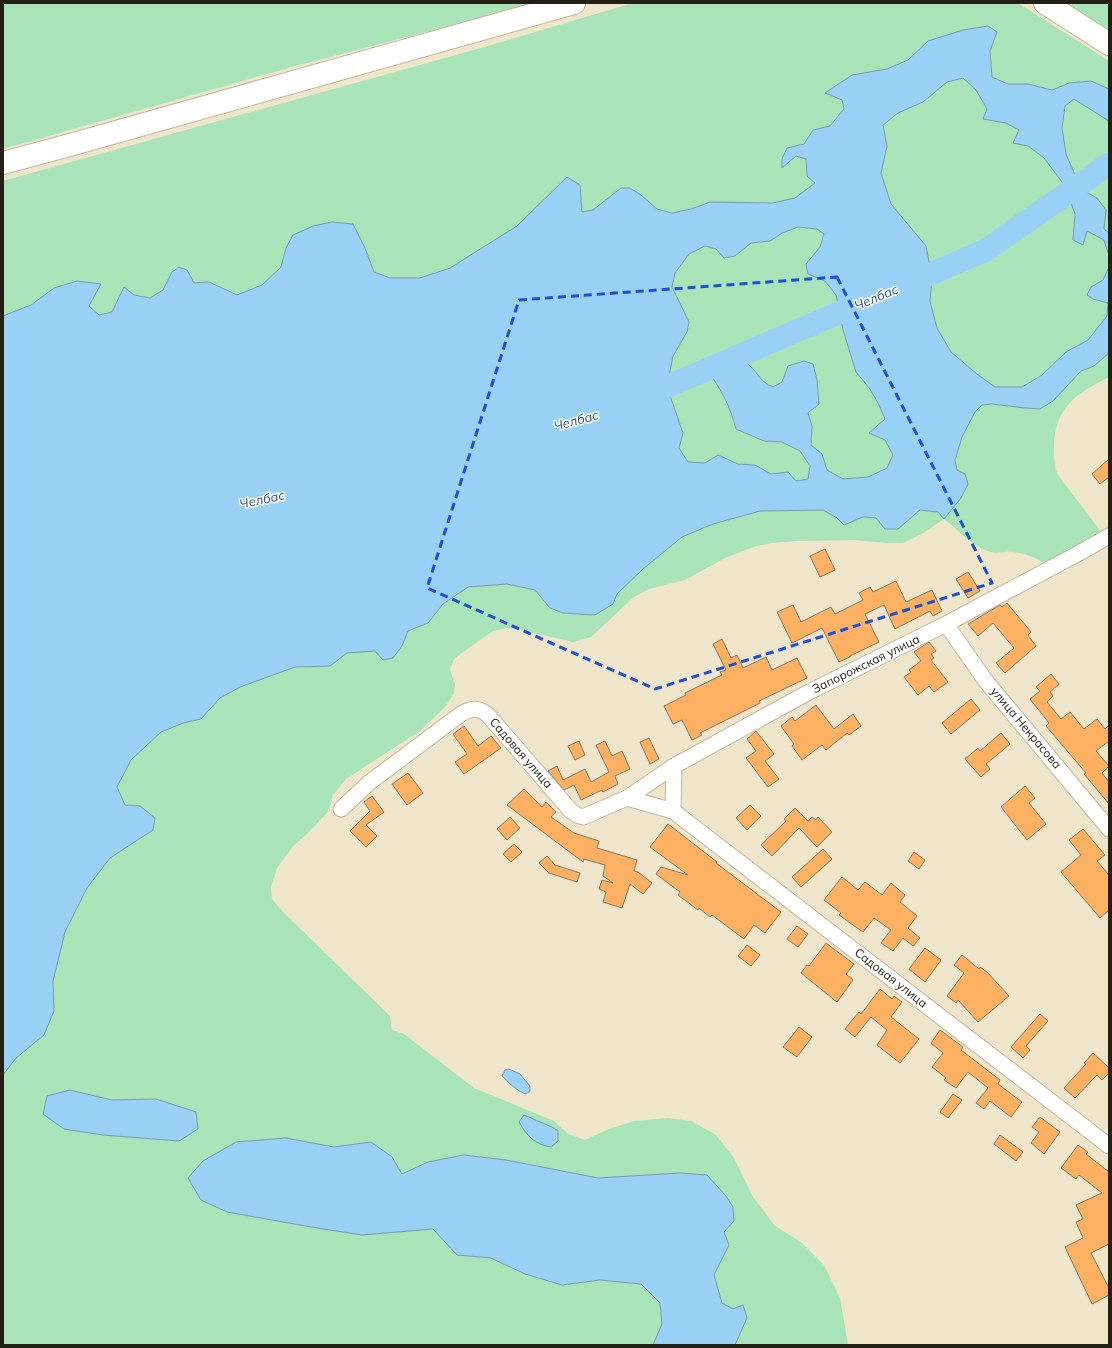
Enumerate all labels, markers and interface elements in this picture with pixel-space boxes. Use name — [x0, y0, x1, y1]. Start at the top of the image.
water label: Челбас — [852, 281, 901, 313]
water label: Челбас — [552, 406, 601, 434]
water label: Челбас — [238, 486, 287, 512]
street label: Запорожская улица — [810, 631, 922, 696]
street label: улица Некрасова — [988, 684, 1065, 772]
street label: Садовая улица — [487, 714, 556, 791]
street label: Садовая улица — [852, 944, 931, 1011]

